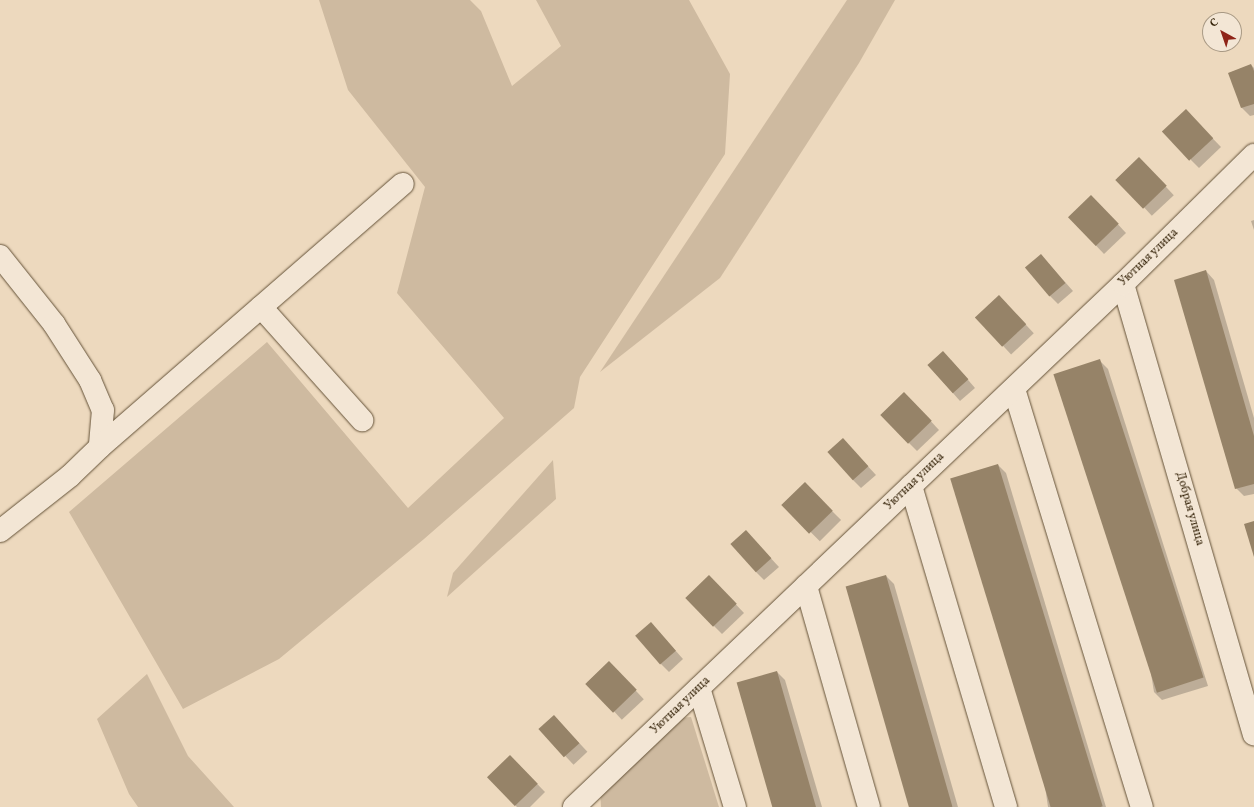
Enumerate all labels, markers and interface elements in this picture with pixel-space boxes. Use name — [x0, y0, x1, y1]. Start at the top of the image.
north arrow — [1202, 12, 1242, 52]
text: С — [1207, 15, 1222, 31]
street label: Уютная улица — [1116, 226, 1182, 290]
street label: Уютная улица — [882, 450, 948, 514]
street label: Добрая улица — [1172, 470, 1206, 548]
street label: Уютная улица — [648, 674, 714, 738]

